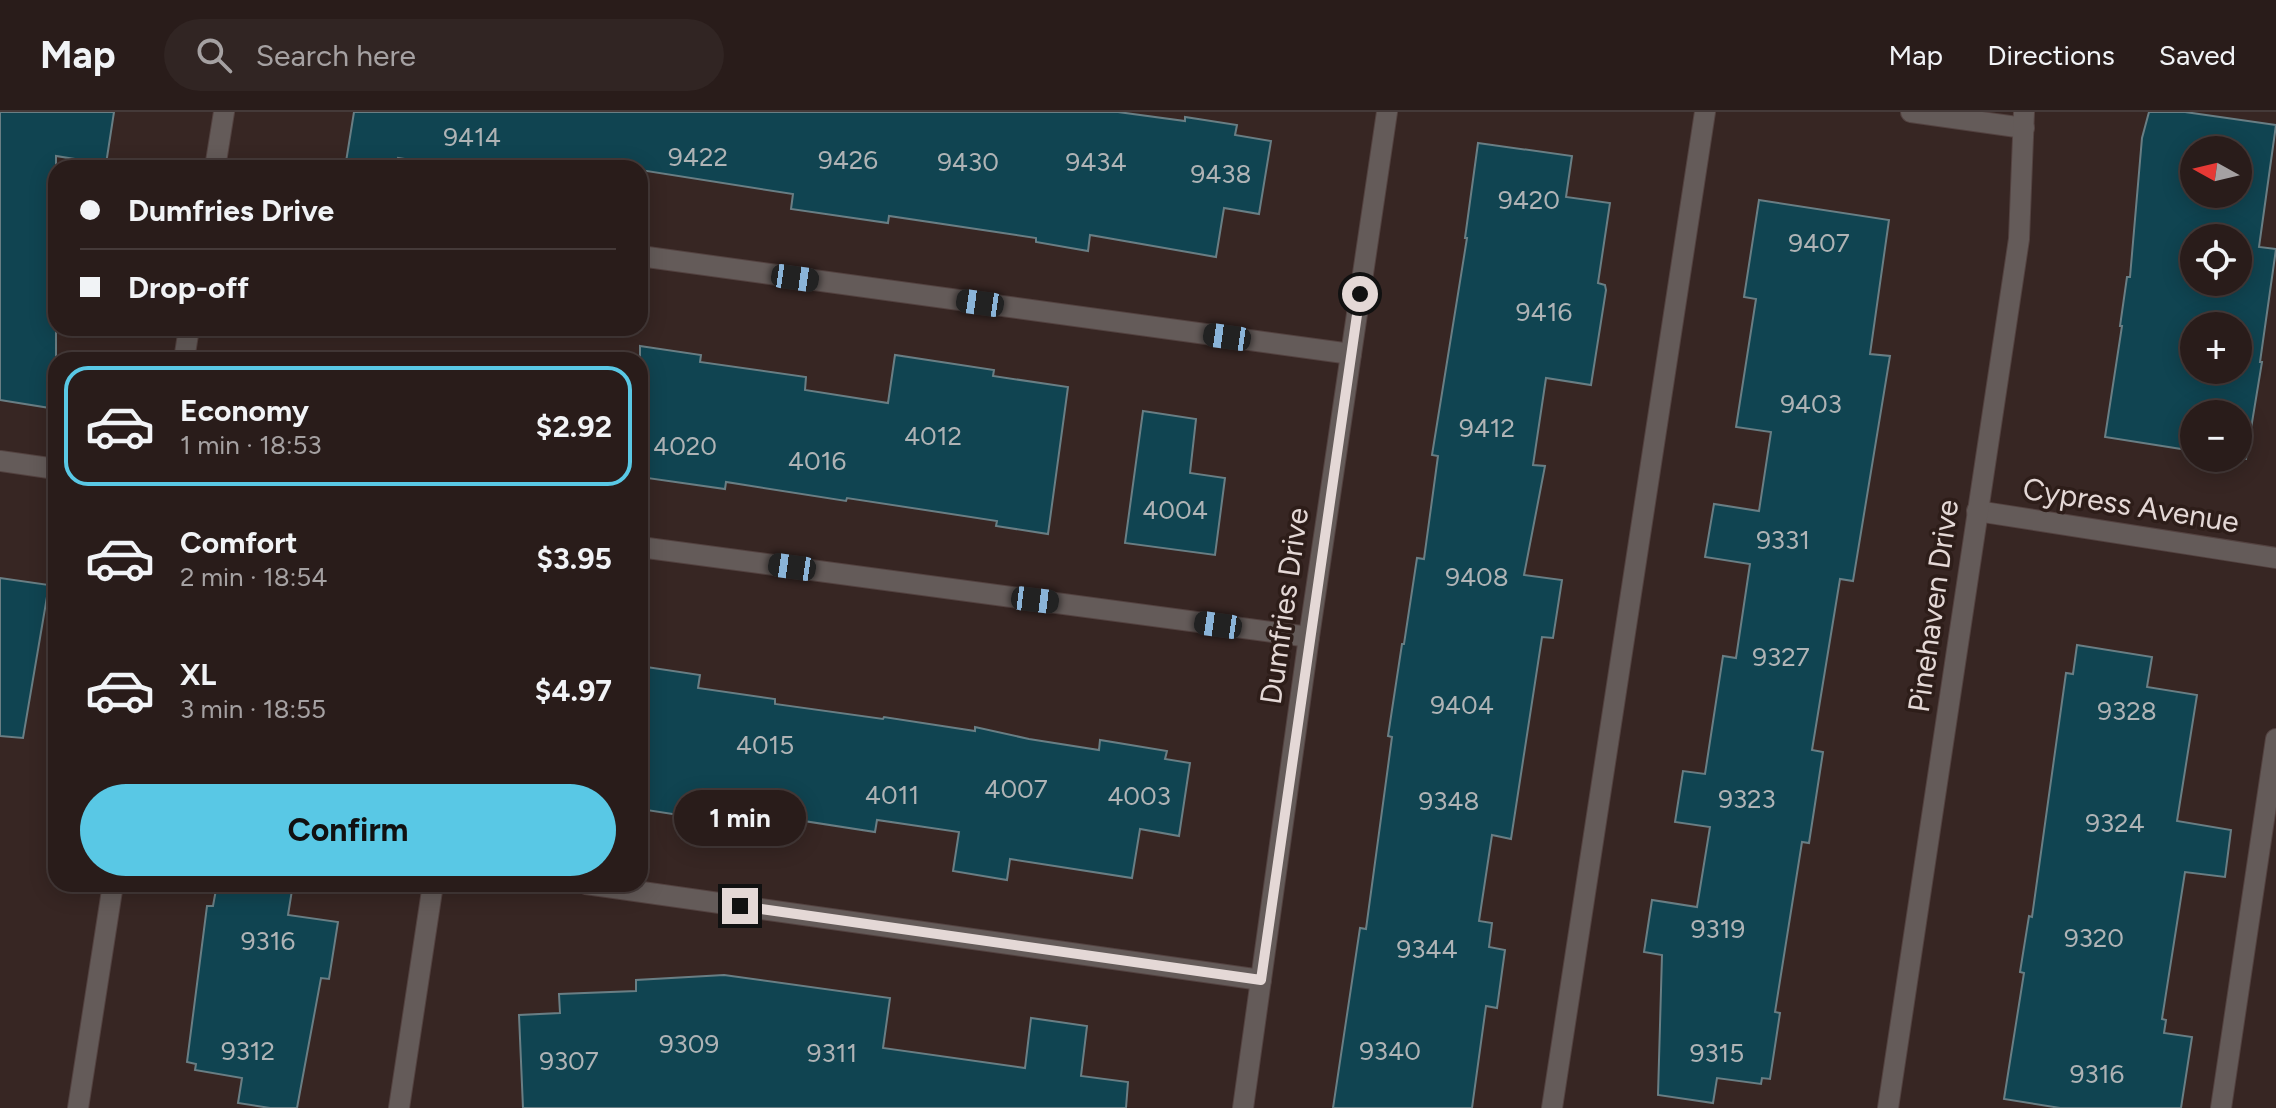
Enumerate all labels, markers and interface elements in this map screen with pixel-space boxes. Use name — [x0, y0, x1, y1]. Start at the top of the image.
search box — [164, 19, 724, 91]
text: Map — [40, 32, 116, 78]
icon: search — [192, 33, 236, 77]
text: Search here — [256, 37, 416, 74]
text: Map — [1889, 38, 1943, 72]
text: Directions — [1987, 38, 2115, 72]
text: Saved — [2159, 38, 2236, 72]
house number: 9414 — [443, 121, 501, 153]
north arrow — [2180, 136, 2252, 208]
map controls — [2180, 136, 2252, 472]
house number: 9422 — [668, 141, 728, 173]
house number: 9426 — [818, 144, 878, 176]
house number: 9430 — [937, 146, 999, 178]
house number: 9434 — [1065, 146, 1127, 178]
house number: 9438 — [1191, 158, 1251, 190]
house number: 9420 — [1498, 184, 1560, 216]
text: Dumfries Drive — [128, 192, 334, 229]
button: locate — [2180, 224, 2252, 296]
house number: 9407 — [1788, 227, 1850, 259]
car — [770, 263, 820, 293]
text: Drop-off — [128, 269, 249, 306]
route start — [1342, 276, 1378, 312]
car — [955, 288, 1005, 318]
house number: 9416 — [1516, 296, 1572, 328]
button: + — [2180, 312, 2252, 384]
car — [1202, 322, 1252, 352]
house number: 9403 — [1780, 388, 1842, 420]
icon: car — [84, 390, 156, 462]
text: Economy — [180, 392, 309, 429]
button: − — [2180, 400, 2252, 472]
text: $2.92 — [536, 408, 612, 445]
house number: 9412 — [1459, 412, 1515, 444]
house number: 4012 — [904, 420, 962, 452]
text: 1 min · 18:53 — [180, 429, 322, 461]
house number: 4020 — [653, 430, 717, 462]
house number: 4016 — [788, 445, 846, 477]
street label: Cypress Avenue — [2020, 470, 2242, 540]
house number: 4004 — [1142, 494, 1208, 526]
street label: Pinehaven Drive — [1900, 497, 1966, 715]
street label: Dumfries Drive — [1252, 505, 1316, 707]
icon: car — [84, 522, 156, 594]
text: Comfort — [180, 524, 298, 561]
house number: 9331 — [1756, 524, 1810, 556]
text: $3.95 — [536, 540, 612, 577]
car — [767, 552, 817, 582]
text: 2 min · 18:54 — [180, 561, 327, 593]
house number: 9408 — [1445, 561, 1509, 593]
car — [1010, 585, 1060, 615]
car — [1193, 610, 1243, 640]
house number: 9327 — [1752, 641, 1810, 673]
icon: car — [84, 654, 156, 726]
text: XL — [180, 656, 216, 693]
text: $4.97 — [535, 672, 612, 709]
house number: 9404 — [1430, 689, 1494, 721]
text: 3 min · 18:55 — [180, 693, 326, 725]
house number: 9328 — [2097, 695, 2157, 727]
house number: 4015 — [736, 729, 794, 761]
house number: 4007 — [984, 773, 1048, 805]
house number: 4011 — [865, 779, 919, 811]
house number: 4003 — [1107, 780, 1171, 812]
house number: 9323 — [1718, 783, 1776, 815]
button: Confirm — [80, 784, 616, 876]
house number: 9348 — [1419, 785, 1479, 817]
callout: 1 min — [674, 790, 806, 846]
text: 1 min — [709, 802, 771, 834]
house number: 9324 — [2085, 807, 2145, 839]
route end — [722, 888, 758, 924]
house number: 9319 — [1691, 913, 1745, 945]
house number: 9320 — [2064, 922, 2124, 954]
house number: 9316 — [241, 925, 295, 957]
house number: 9344 — [1396, 933, 1458, 965]
house number: 9309 — [659, 1028, 719, 1060]
house number: 9312 — [221, 1035, 275, 1067]
house number: 9340 — [1359, 1035, 1421, 1067]
house number: 9311 — [807, 1037, 857, 1069]
house number: 9315 — [1690, 1037, 1744, 1069]
house number: 9307 — [539, 1045, 599, 1077]
house number: 9316 — [2070, 1058, 2124, 1090]

